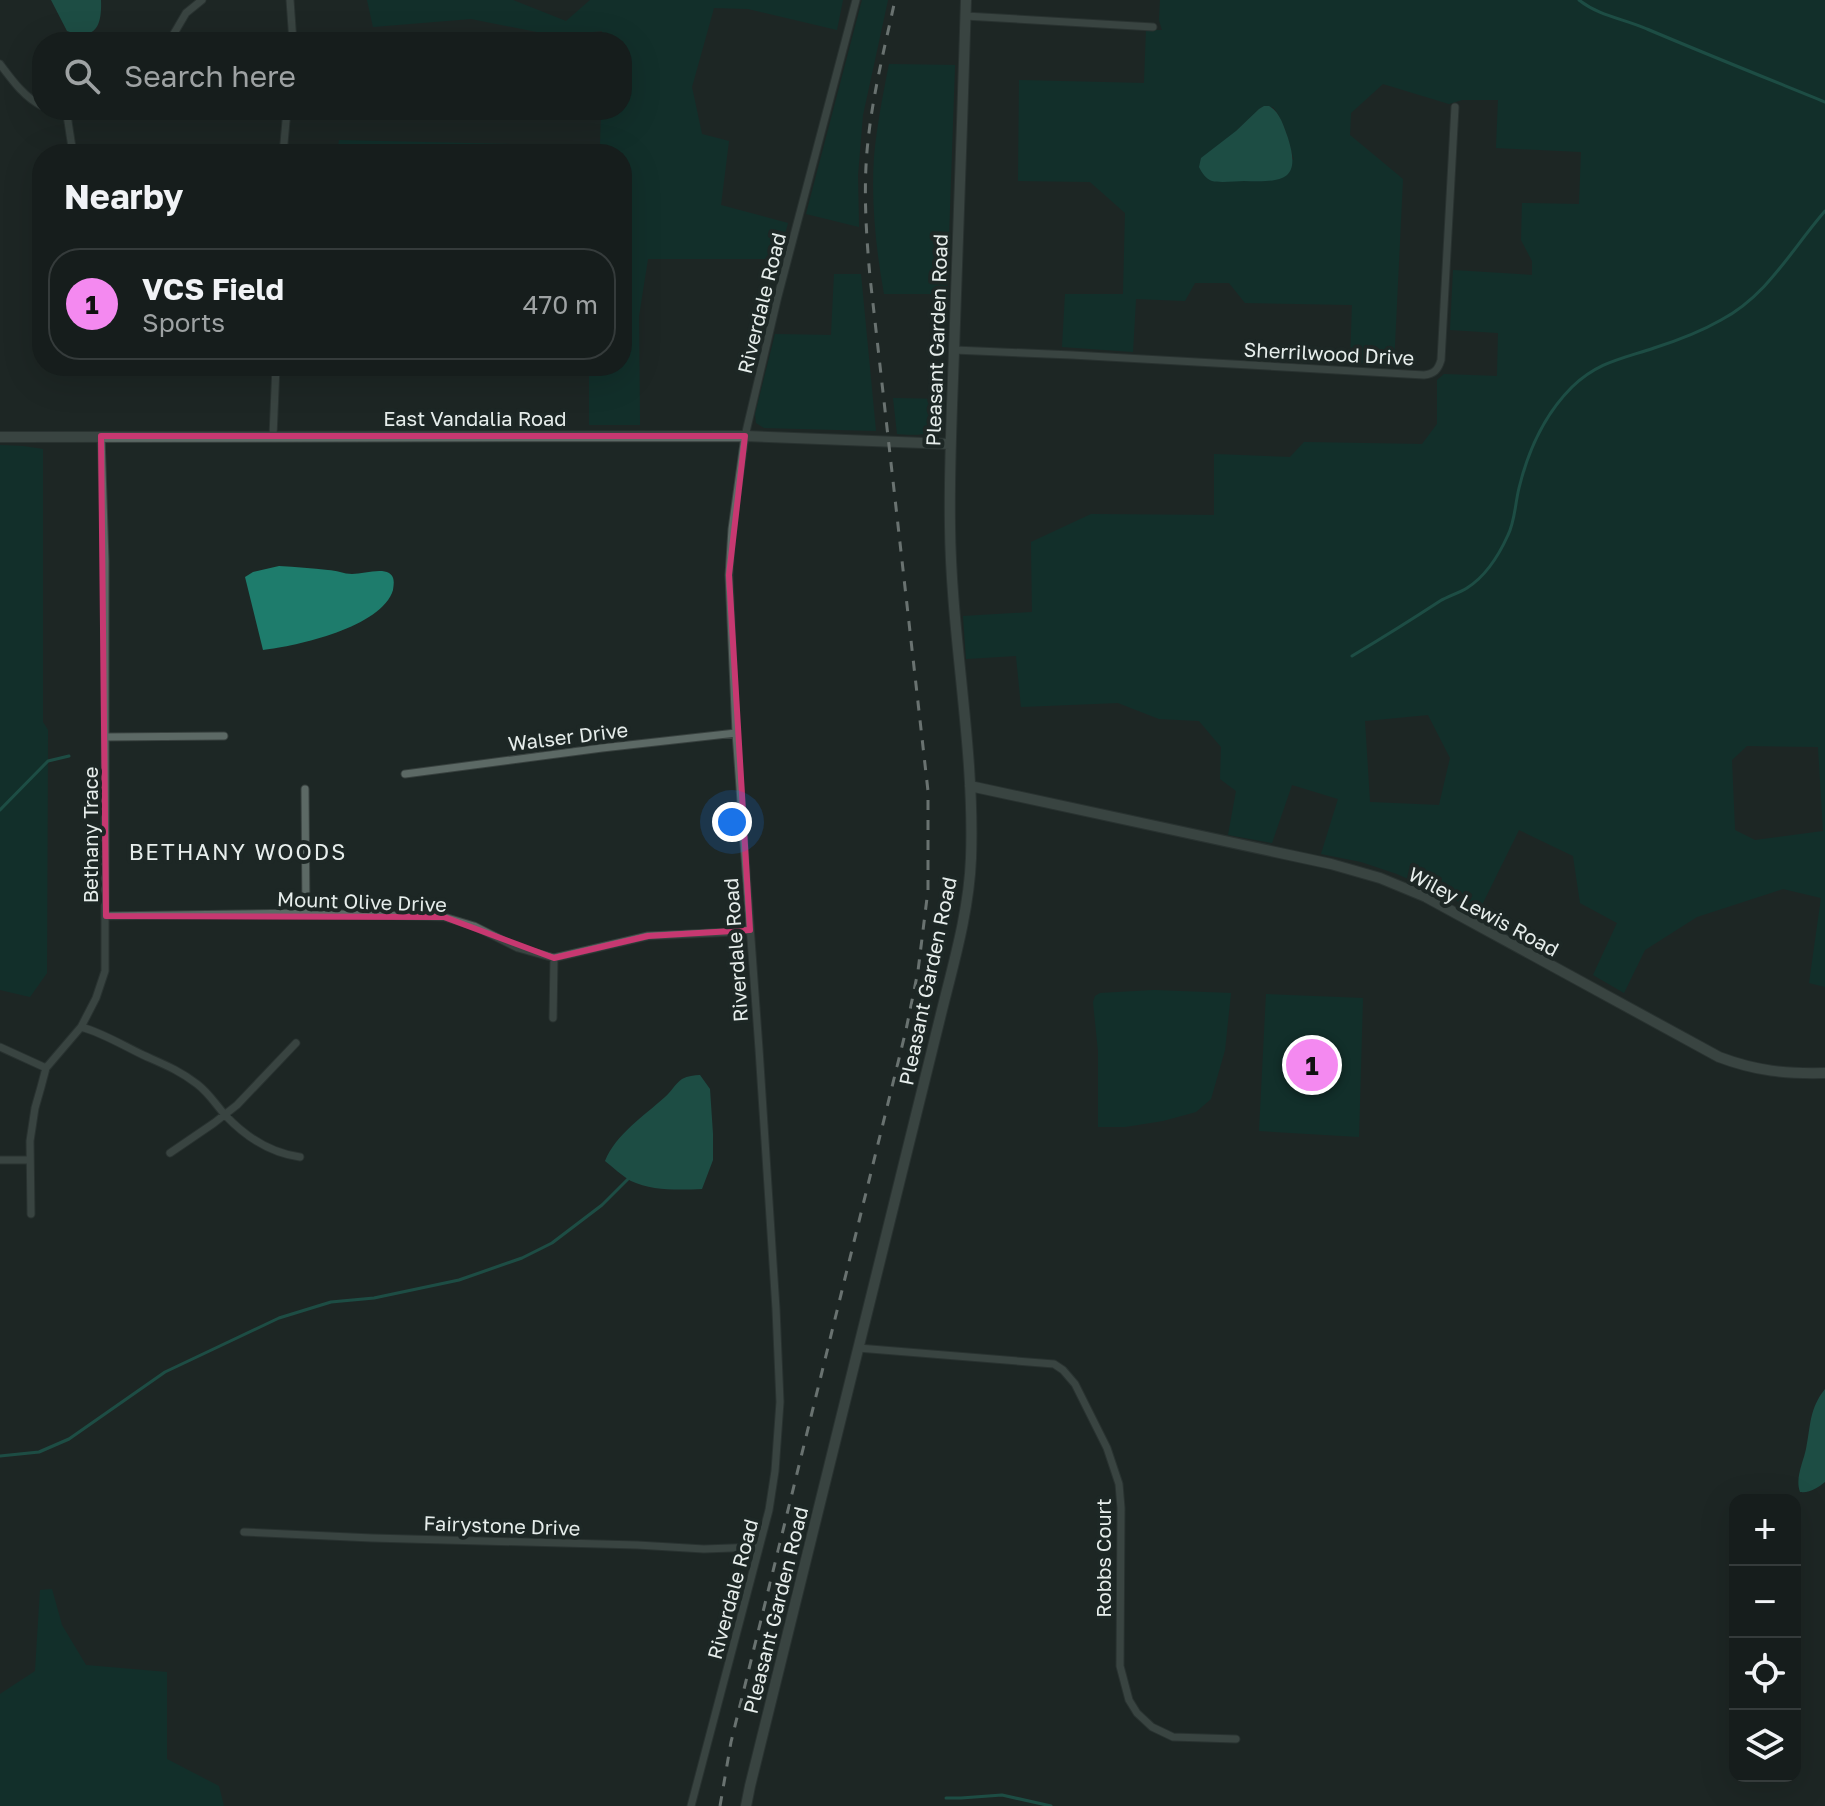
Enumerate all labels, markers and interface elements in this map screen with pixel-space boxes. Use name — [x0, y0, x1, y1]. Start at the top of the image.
search box — [32, 32, 632, 120]
icon: search — [60, 54, 104, 98]
text: Search here — [124, 58, 296, 94]
text: Nearby — [64, 176, 184, 216]
street label: Riverdale Road — [732, 230, 790, 376]
street label: Pleasant Garden Road — [920, 233, 952, 447]
text: VCS Field — [142, 271, 284, 307]
text: 1 — [85, 289, 99, 320]
text: 470 m — [523, 289, 598, 320]
text: Sports — [142, 307, 225, 338]
street label: Sherrilwood Drive — [1243, 337, 1415, 369]
street label: East Vandalia Road — [383, 406, 567, 430]
street label: Walser Drive — [507, 717, 629, 755]
street label: Bethany Trace — [78, 767, 102, 903]
your location — [712, 802, 752, 842]
district label: BETHANY WOODS — [129, 838, 347, 865]
street label: Wiley Lewis Road — [1405, 861, 1563, 961]
street label: Pleasant Garden Road — [893, 875, 961, 1087]
street label: Riverdale Road — [718, 877, 752, 1023]
street label: Mount Olive Drive — [277, 886, 447, 916]
pin: 1 — [1286, 1035, 1338, 1095]
map controls — [1729, 1494, 1801, 1782]
button: + — [1729, 1494, 1801, 1566]
street label: Robbs Court — [1091, 1498, 1115, 1618]
street label: Pleasant Garden Road — [738, 1504, 812, 1716]
street label: Fairystone Drive — [423, 1510, 581, 1540]
street label: Riverdale Road — [702, 1516, 762, 1662]
button: − — [1729, 1566, 1801, 1638]
button: locate — [1729, 1638, 1801, 1710]
button: layers — [1729, 1710, 1801, 1782]

